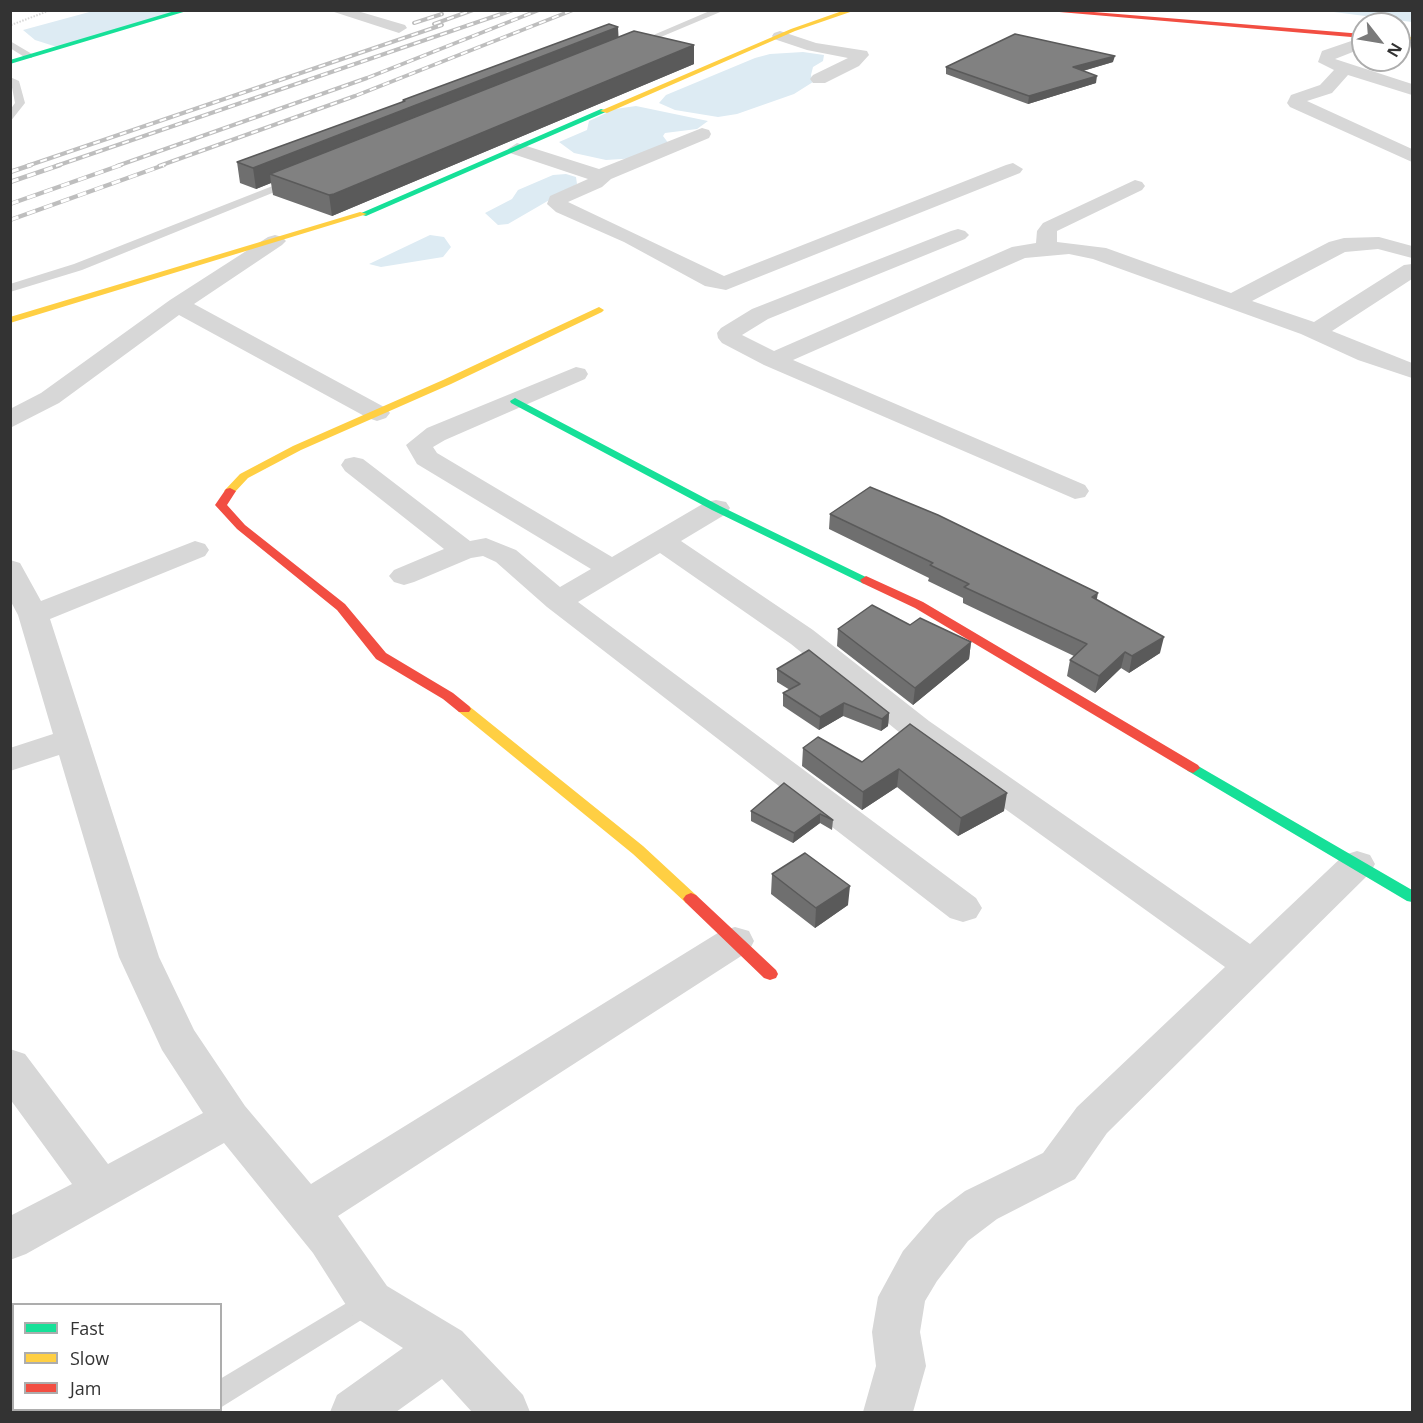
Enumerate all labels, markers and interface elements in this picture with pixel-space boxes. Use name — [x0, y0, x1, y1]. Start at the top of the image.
north arrow — [1351, 12, 1411, 72]
text: N — [1382, 39, 1407, 61]
legend — [12, 1303, 222, 1411]
text: Fast — [70, 1316, 104, 1340]
text: Slow — [70, 1346, 109, 1370]
text: Jam — [70, 1376, 102, 1400]

